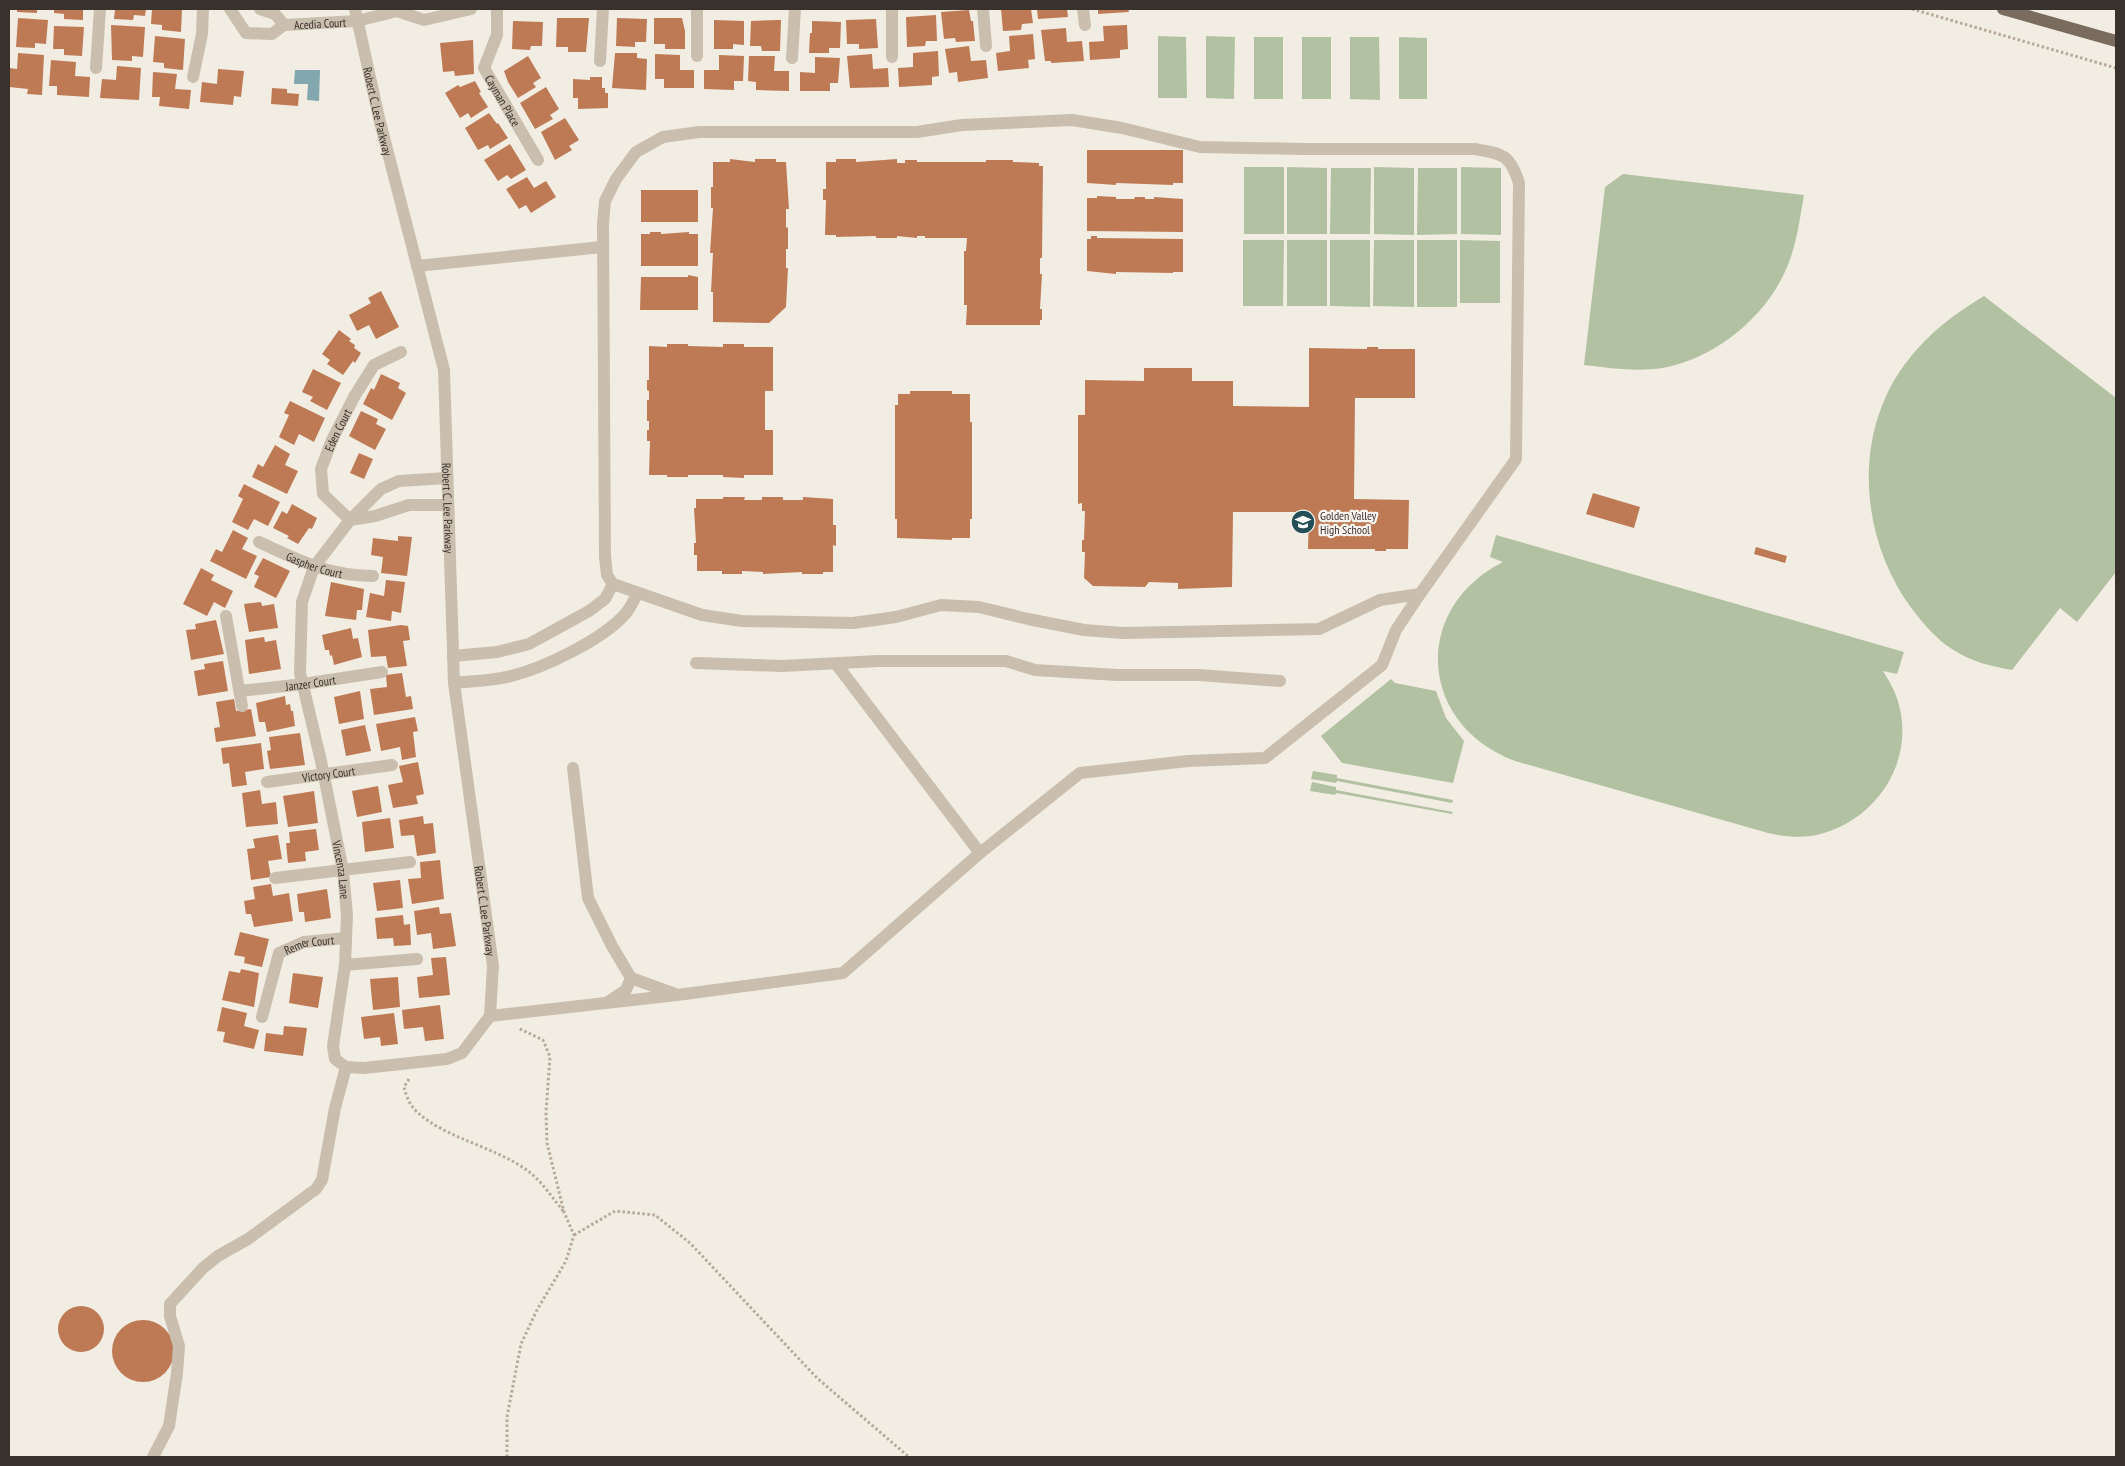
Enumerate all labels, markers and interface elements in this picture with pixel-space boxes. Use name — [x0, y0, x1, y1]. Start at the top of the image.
street label: Acedia Court — [294, 14, 347, 32]
street label: Robert C. Lee Parkway — [361, 66, 396, 158]
street label: Cayman Place — [482, 72, 524, 129]
street label: Eden Court — [321, 405, 355, 453]
street label: Robert C. Lee Parkway — [439, 463, 457, 554]
place label: Golden Valley High School — [1320, 508, 1377, 537]
school or university icon: Golden Valley High School — [1290, 509, 1316, 535]
street label: Gaspher Court — [284, 548, 344, 581]
street label: Janzer Court — [284, 672, 337, 694]
street label: Victory Court — [300, 763, 357, 785]
street label: Vincenza Lane — [329, 838, 353, 900]
street label: Robert C. Lee Parkway — [472, 865, 499, 957]
street label: Remer Court — [282, 932, 335, 957]

